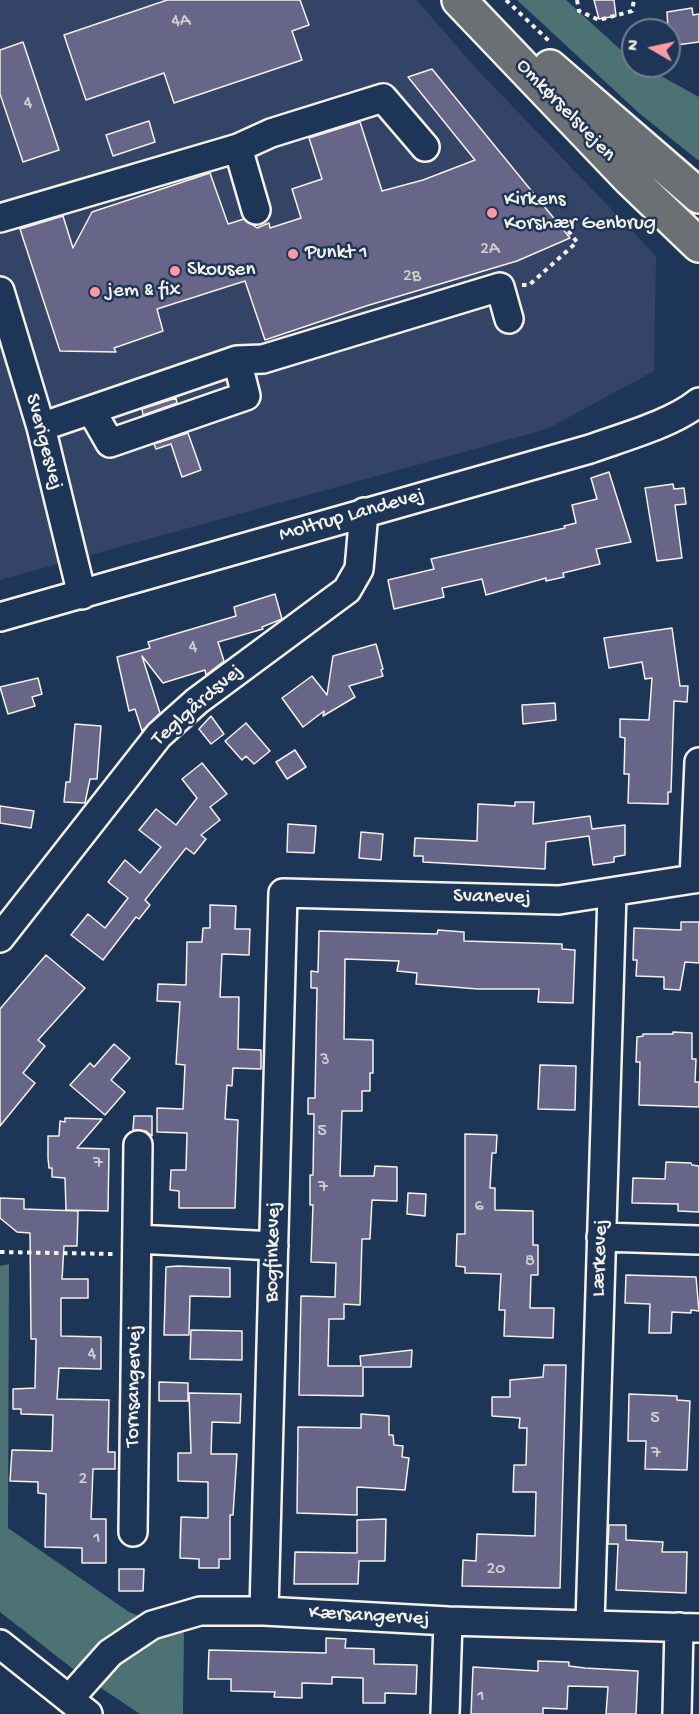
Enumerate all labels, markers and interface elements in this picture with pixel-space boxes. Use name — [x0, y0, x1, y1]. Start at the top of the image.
house number: 4A — [171, 11, 191, 33]
north arrow — [621, 18, 681, 78]
text: N — [625, 39, 645, 52]
street label: Omkørselsvejen — [510, 54, 620, 168]
house number: 4 — [24, 93, 32, 115]
place label: Kirkens Korshær Genbrug — [504, 188, 656, 238]
marker: Kirkens Korshær Genbrug — [485, 206, 499, 220]
house number: 2A — [480, 239, 500, 261]
place label: Punkt 1 — [305, 241, 368, 267]
marker: Punkt 1 — [286, 247, 300, 261]
place label: Skousen — [187, 258, 255, 284]
marker: Skousen — [168, 264, 182, 278]
house number: 2B — [403, 266, 421, 288]
place label: jem & fix — [107, 279, 181, 305]
marker: jem & fix — [88, 285, 102, 299]
street label: Sverigesvej — [18, 391, 68, 493]
street label: Moltrup Landevej — [276, 483, 428, 549]
house number: 4 — [189, 637, 197, 659]
street label: Teglgårdsvej — [147, 659, 249, 753]
street label: Svanevej — [453, 885, 531, 911]
house number: 3 — [320, 1050, 330, 1072]
house number: 5 — [317, 1121, 327, 1143]
house number: 7 — [93, 1153, 103, 1175]
house number: 7 — [318, 1177, 328, 1199]
house number: 6 — [474, 1196, 484, 1218]
street label: Bogfinkevej — [261, 1201, 287, 1303]
street label: Lærkevej — [587, 1219, 615, 1297]
house number: 8 — [525, 1251, 535, 1273]
street label: Tornsangervej — [121, 1325, 149, 1447]
house number: 4 — [88, 1344, 96, 1366]
house number: 5 — [650, 1408, 660, 1430]
house number: 7 — [651, 1443, 661, 1465]
house number: 2 — [79, 1469, 87, 1491]
house number: 1 — [93, 1528, 101, 1550]
house number: 20 — [486, 1559, 506, 1581]
street label: Kærsangervej — [308, 1601, 430, 1633]
house number: 1 — [477, 1686, 485, 1708]

